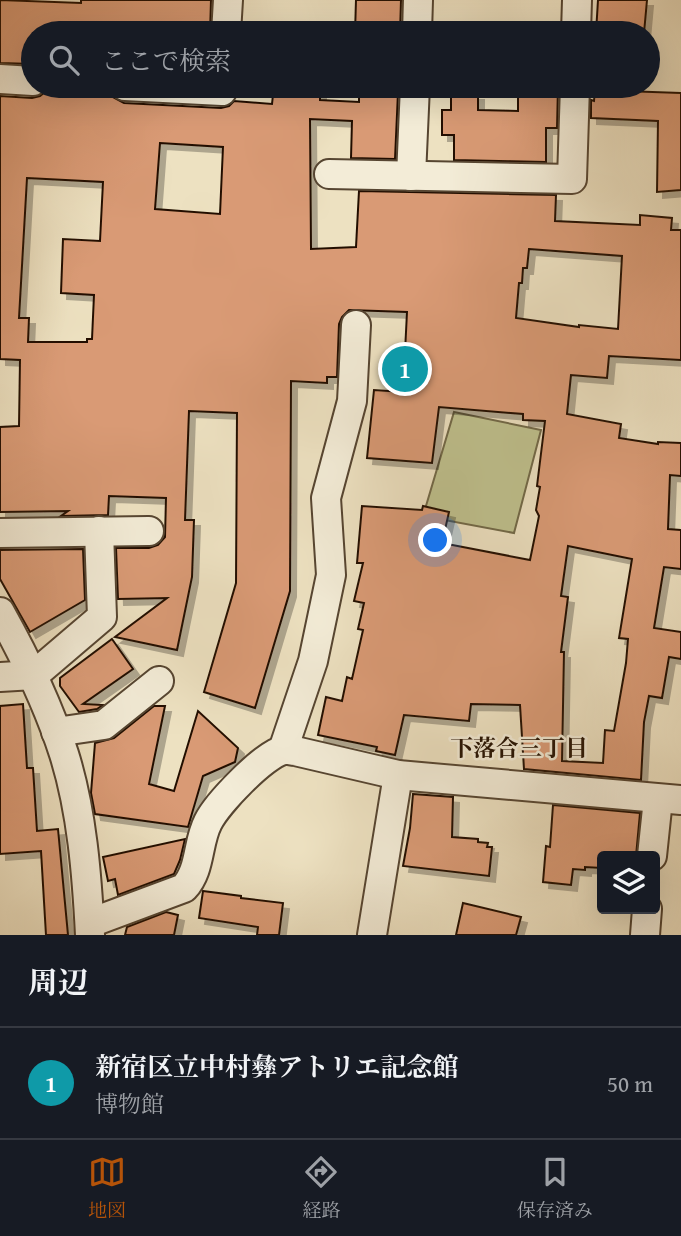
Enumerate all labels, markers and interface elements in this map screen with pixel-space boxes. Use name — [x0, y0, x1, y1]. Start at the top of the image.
search box — [21, 21, 660, 98]
icon: search — [45, 41, 83, 79]
text: ここで検索 — [101, 41, 231, 80]
pin: 1 — [382, 343, 428, 395]
your location — [418, 523, 452, 557]
district label: 下落合三丁目 — [450, 731, 588, 764]
map controls — [597, 851, 660, 914]
button: layers — [597, 851, 660, 914]
text: 周辺 — [28, 960, 88, 1004]
text: 新宿区立中村彝アトリエ記念館 — [95, 1047, 458, 1086]
text: 1 — [45, 1067, 57, 1100]
text: 50 m — [607, 1067, 653, 1100]
text: 博物館 — [95, 1087, 164, 1120]
tab: 地図 — [88, 1153, 126, 1224]
tab: 経路 — [302, 1153, 341, 1224]
tab: 保存済み — [517, 1153, 593, 1224]

